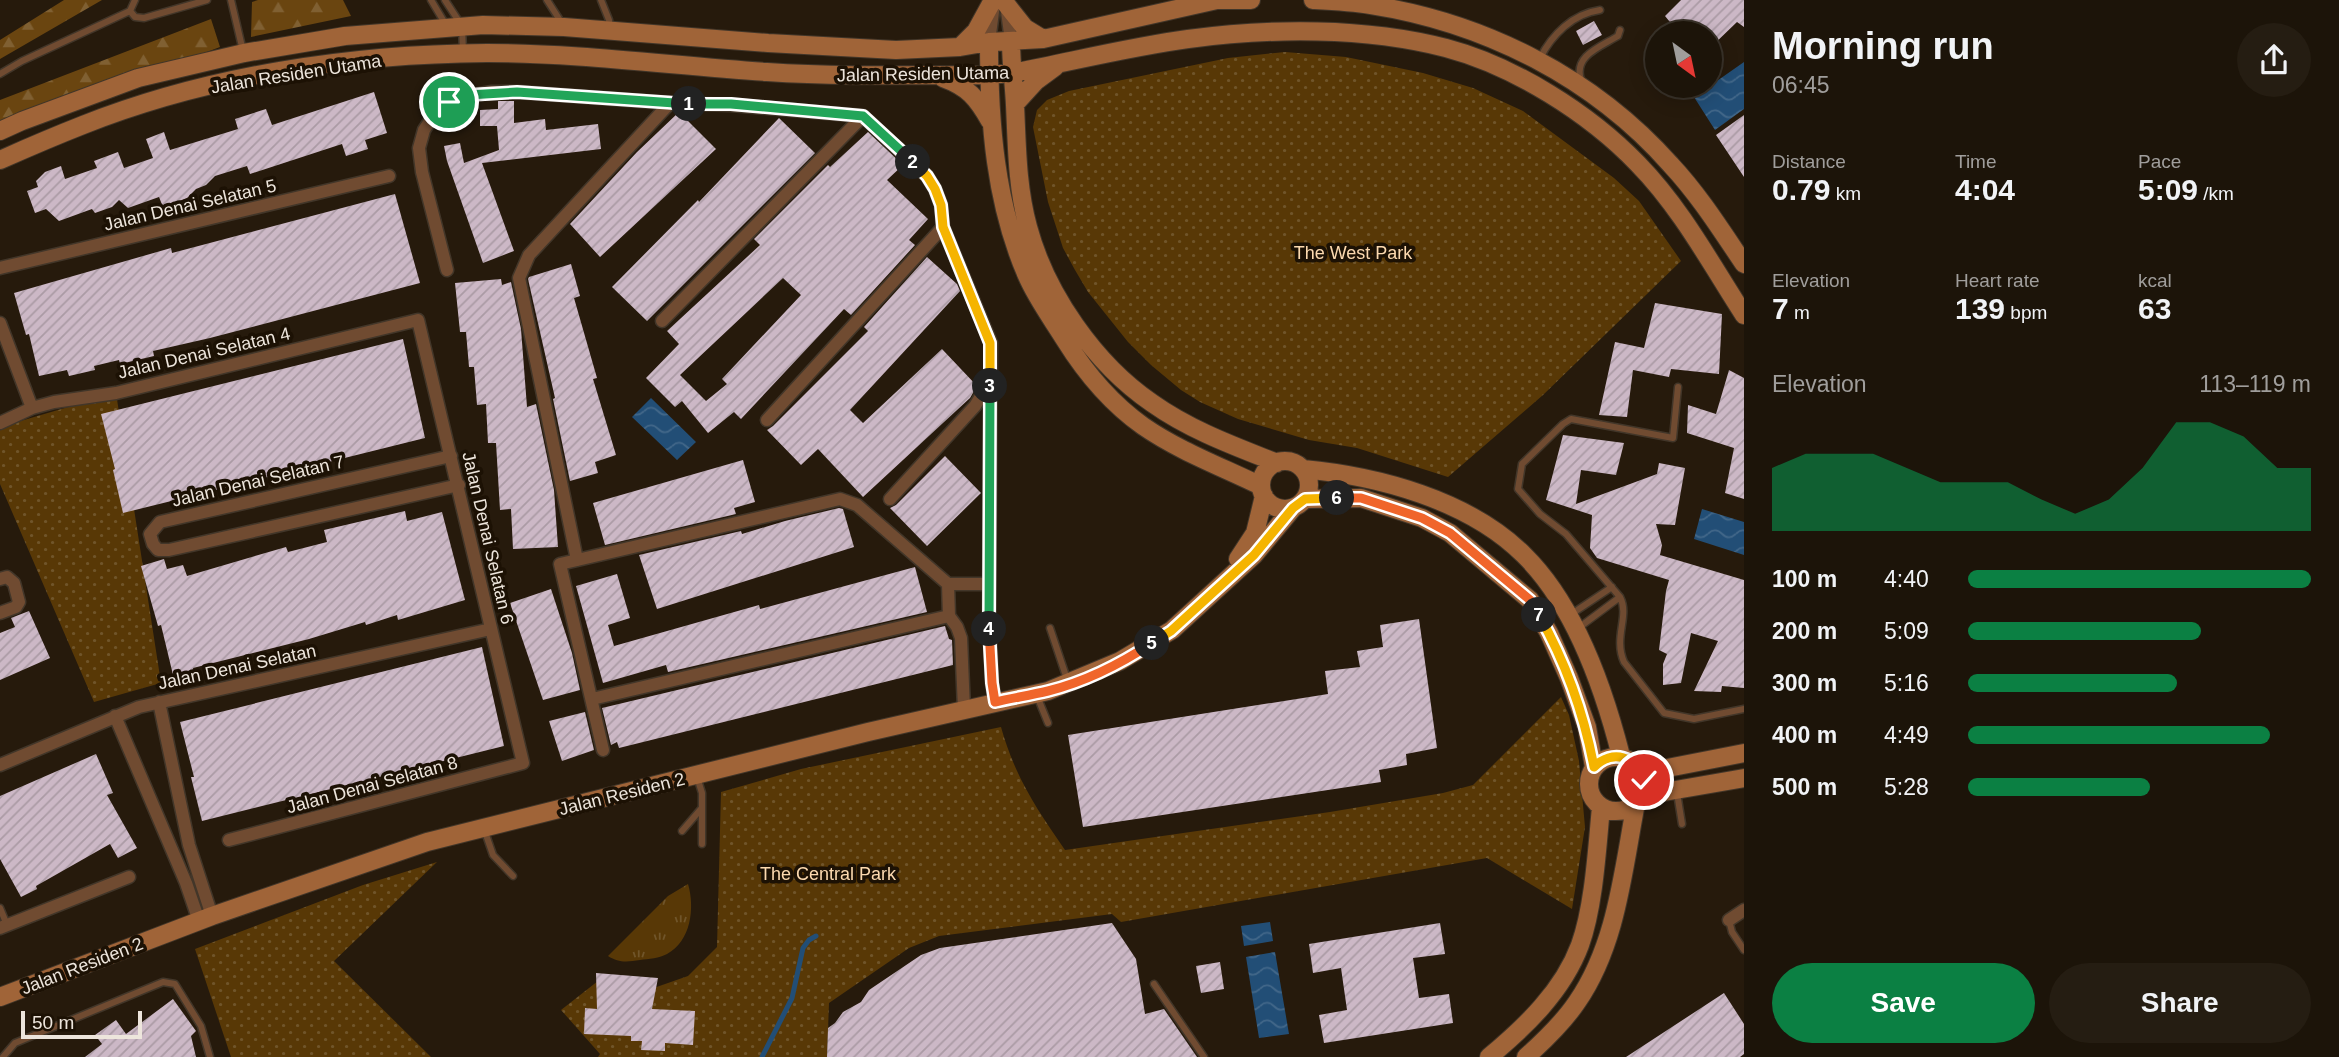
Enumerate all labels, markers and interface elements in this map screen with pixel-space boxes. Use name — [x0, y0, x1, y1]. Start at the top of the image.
north arrow — [1645, 21, 1722, 98]
map controls — [1645, 21, 1722, 98]
button: share — [2237, 23, 2311, 97]
text: Morning run — [1772, 25, 1994, 67]
street label: Jalan Residen Utama — [209, 51, 384, 97]
street label: Jalan Residen Utama — [837, 62, 1010, 86]
pin — [419, 72, 479, 132]
text: 06:45 — [1772, 72, 1830, 98]
icon: arrive — [430, 83, 468, 121]
pin: 1 — [672, 86, 706, 122]
text: 1 — [683, 93, 694, 114]
pin: 2 — [895, 144, 930, 180]
text: 2 — [907, 151, 918, 172]
text: Distance — [1772, 151, 1846, 172]
text: Time — [1955, 151, 1997, 172]
text: Pace — [2138, 151, 2181, 172]
text: 0.79 — [1772, 173, 1830, 206]
text: 4:04 — [1955, 173, 2015, 206]
text: 5:09 — [2138, 173, 2198, 206]
street label: Jalan Denai Selatan 5 — [102, 175, 278, 235]
text: km — [1830, 183, 1861, 204]
text: /km — [2198, 183, 2234, 204]
park label: The West Park — [1294, 243, 1413, 263]
text: Elevation — [1772, 270, 1850, 291]
text: Heart rate — [1955, 270, 2039, 291]
text: kcal — [2138, 270, 2172, 291]
text: 7 — [1772, 292, 1789, 325]
text: 139 — [1955, 292, 2005, 325]
text: 63 — [2138, 292, 2171, 325]
text: m — [1789, 302, 1810, 323]
text: bpm — [2005, 302, 2047, 323]
street label: Jalan Denai Selatan 4 — [116, 323, 292, 383]
pin: 3 — [972, 368, 1007, 404]
text: Elevation — [1772, 371, 1867, 397]
text: 113–119 m — [2199, 371, 2311, 397]
text: 3 — [984, 375, 995, 396]
street label: Jalan Denai Selatan 6 — [458, 450, 518, 626]
street label: Jalan Denai Selatan 7 — [170, 451, 346, 511]
pin: 6 — [1320, 480, 1354, 516]
text: 6 — [1331, 487, 1342, 508]
text: 100 m — [1772, 566, 1837, 592]
text: 4:40 — [1884, 566, 1929, 592]
pin: 7 — [1522, 598, 1556, 632]
text: 7 — [1533, 604, 1544, 625]
pin: 4 — [972, 612, 1006, 646]
text: 4 — [983, 618, 994, 639]
text: 200 m — [1772, 618, 1837, 644]
text: 5:09 — [1884, 618, 1929, 644]
pin: 5 — [1134, 626, 1170, 660]
text: 5 — [1146, 632, 1157, 653]
street label: Jalan Denai Selatan — [156, 640, 318, 694]
text: 300 m — [1772, 670, 1837, 696]
text: 5:16 — [1884, 670, 1929, 696]
text: 400 m — [1772, 722, 1837, 748]
text: 4:49 — [1884, 722, 1929, 748]
pin — [1614, 750, 1674, 810]
street label: Jalan Denai Selatan 8 — [284, 753, 460, 817]
icon: check — [1625, 761, 1663, 799]
street label: Jalan Residen 2 — [557, 769, 687, 819]
text: 500 m — [1772, 774, 1837, 800]
text: 5:28 — [1884, 774, 1929, 800]
park label: The Central Park — [760, 864, 897, 884]
street label: Jalan Residen 2 — [18, 934, 146, 998]
button: Save — [1772, 963, 2035, 1043]
button: Share — [2049, 963, 2311, 1043]
scale bar — [21, 1008, 142, 1040]
text: 50 m — [32, 1012, 74, 1033]

